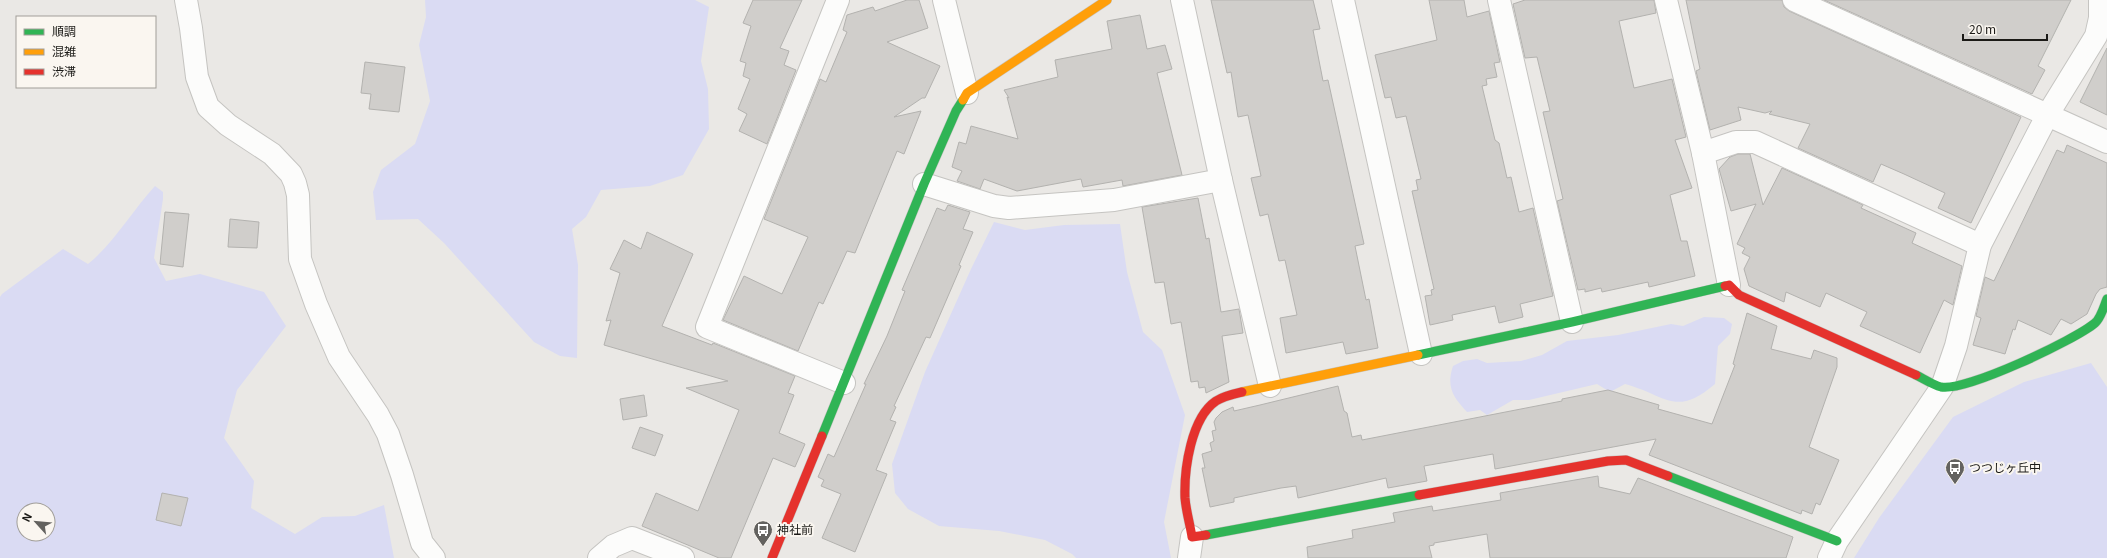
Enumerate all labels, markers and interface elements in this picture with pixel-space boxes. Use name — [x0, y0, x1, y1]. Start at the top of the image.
legend — [16, 16, 156, 88]
scale bar — [1963, 16, 2047, 42]
text: 20 m — [1969, 20, 1996, 37]
text: 順調 — [52, 22, 76, 39]
text: 混雑 — [52, 42, 76, 59]
text: 渋滞 — [52, 62, 76, 79]
bus stop icon: つつじヶ丘中 — [1944, 457, 1966, 485]
place label: つつじヶ丘中 — [1969, 458, 2041, 475]
north arrow — [16, 502, 56, 542]
text: N — [17, 510, 35, 524]
bus stop icon: 神社前 — [752, 519, 774, 547]
place label: 神社前 — [777, 520, 813, 537]

